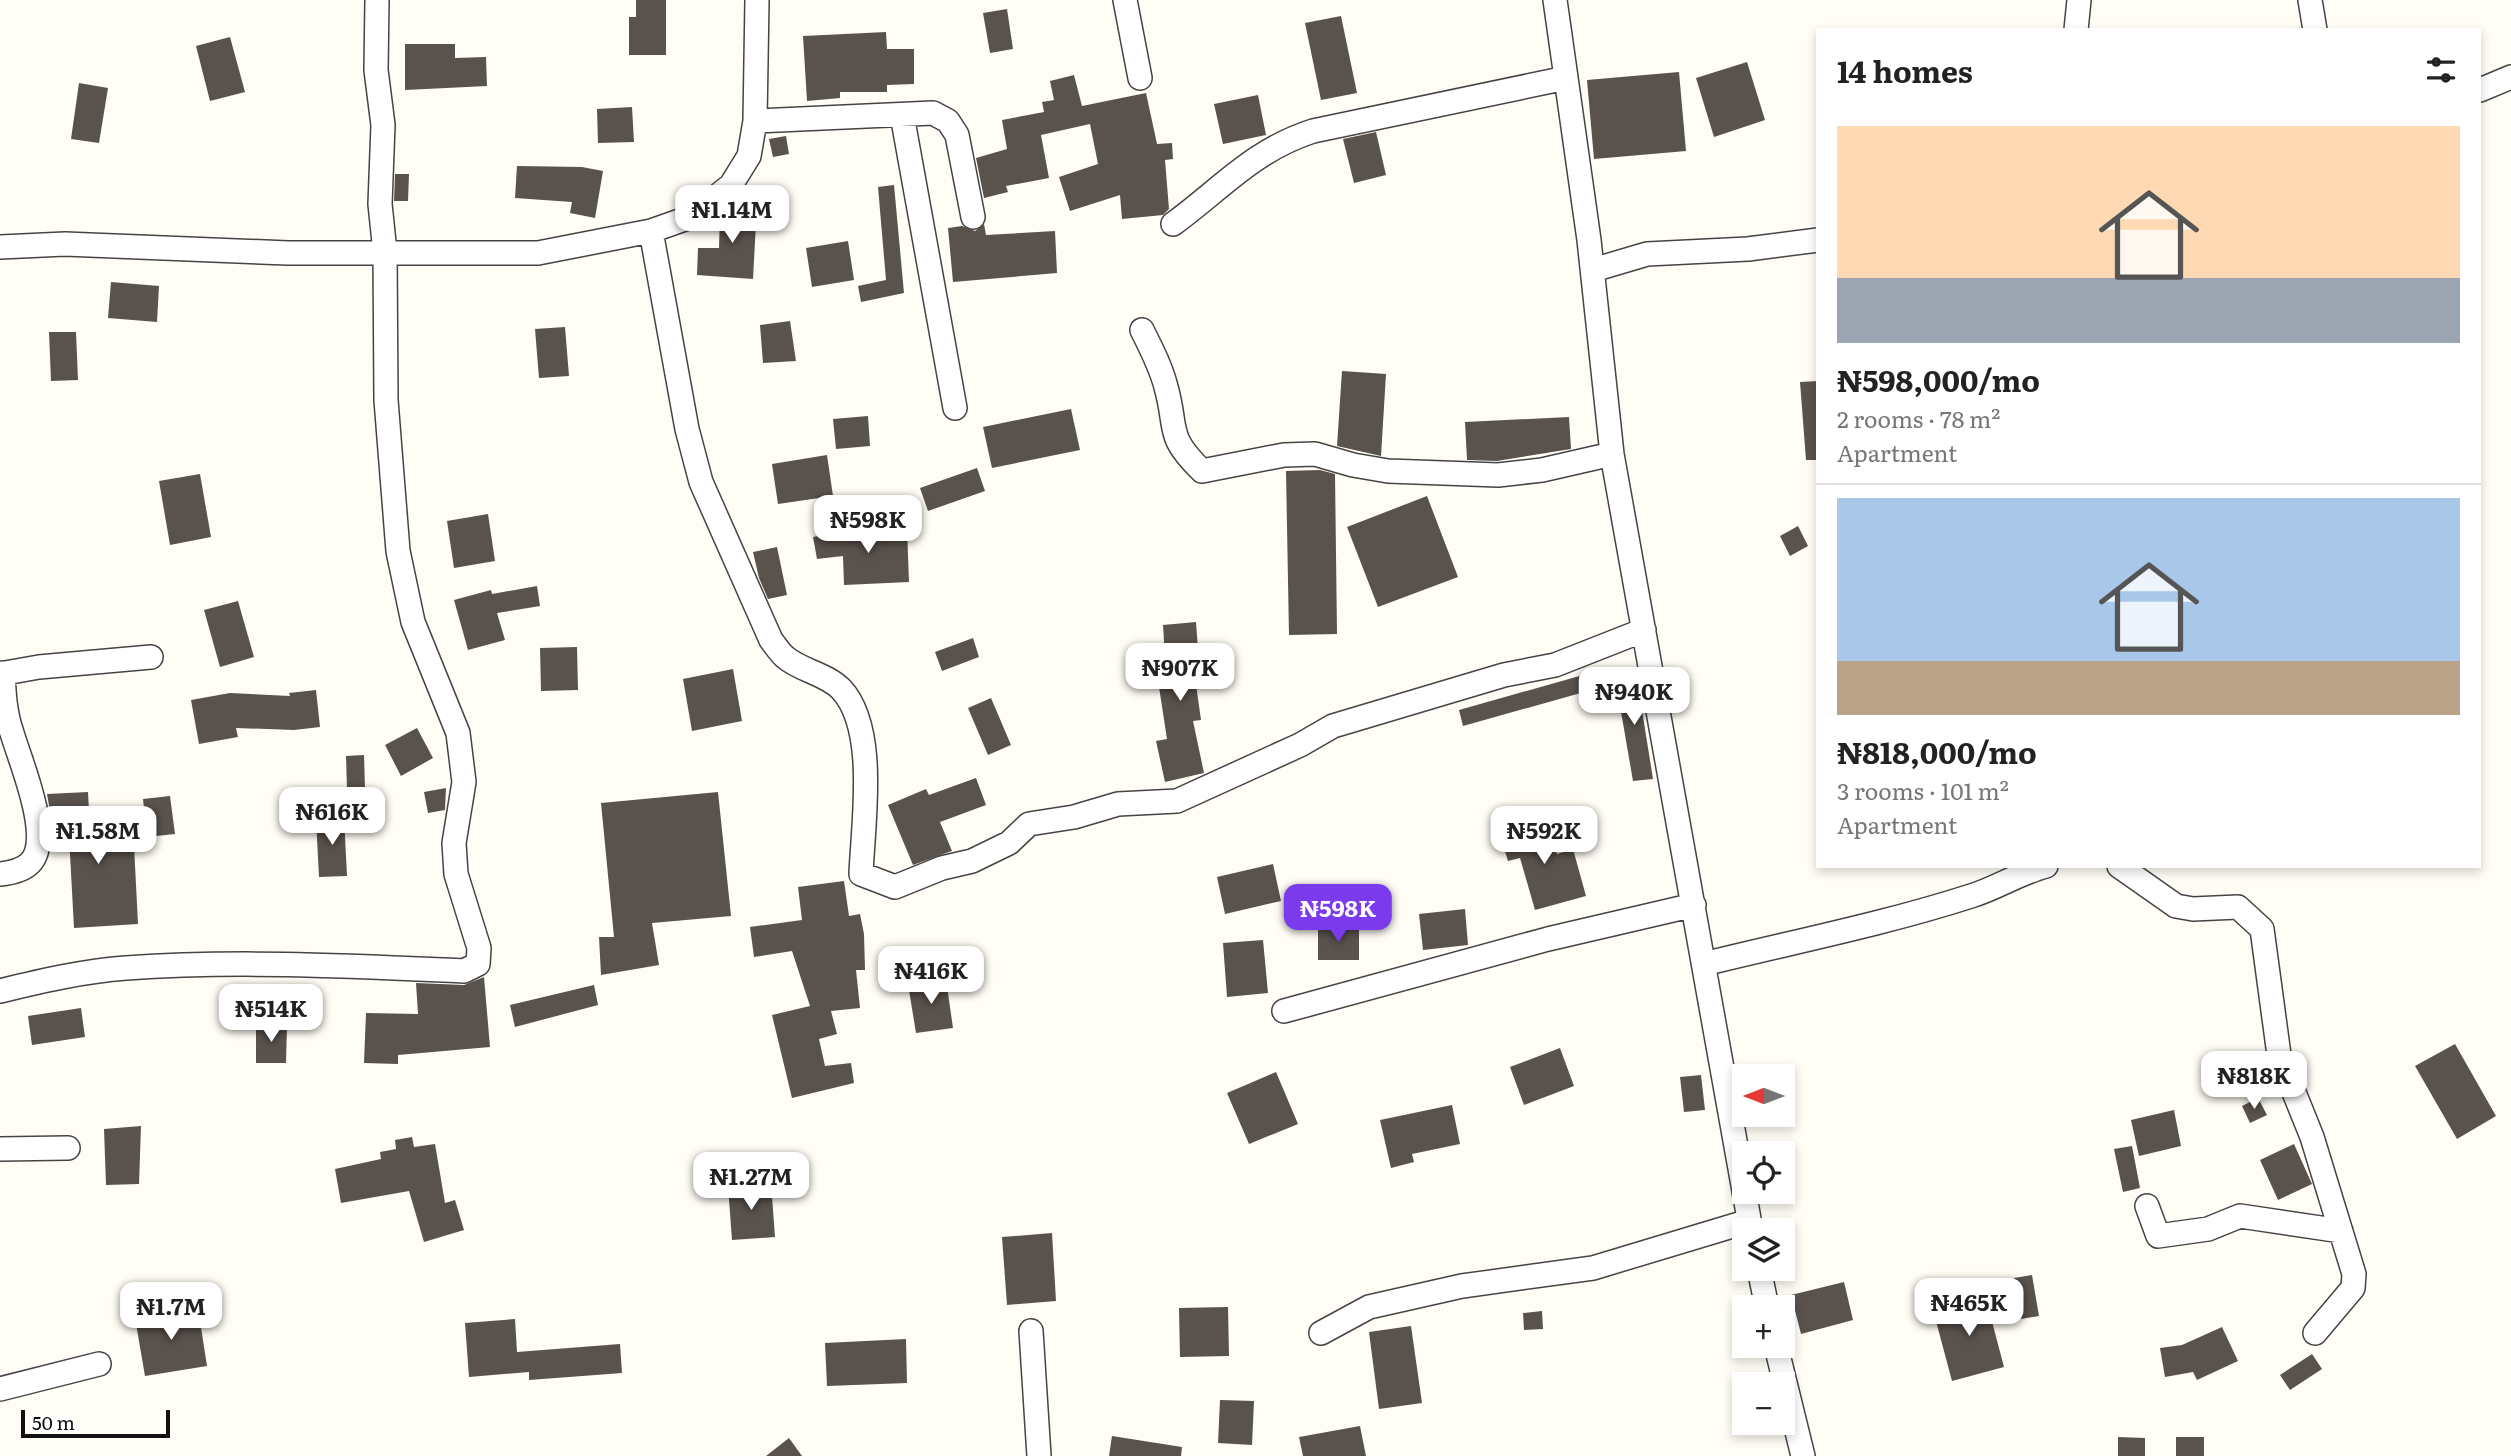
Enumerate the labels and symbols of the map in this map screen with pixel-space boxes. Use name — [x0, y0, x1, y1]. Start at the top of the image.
pin: ₦1.14M — [675, 186, 789, 245]
pin: ₦598K — [819, 496, 917, 555]
pin: ₦907K — [1131, 644, 1229, 703]
pin: ₦940K — [1585, 668, 1683, 727]
pin: ₦616K — [283, 788, 381, 847]
pin: ₦1.58M — [41, 806, 155, 866]
pin: ₦592K — [1495, 806, 1593, 866]
pin: ₦598K — [1289, 884, 1387, 944]
pin: ₦416K — [882, 946, 980, 1006]
pin: ₦514K — [222, 984, 320, 1044]
pin: ₦818K — [2205, 1052, 2303, 1111]
north arrow — [1732, 1064, 1796, 1127]
pin: ₦1.27M — [694, 1152, 808, 1212]
pin: ₦465K — [1920, 1278, 2018, 1338]
pin: ₦1.7M — [122, 1282, 220, 1342]
scale bar — [21, 1407, 170, 1439]

